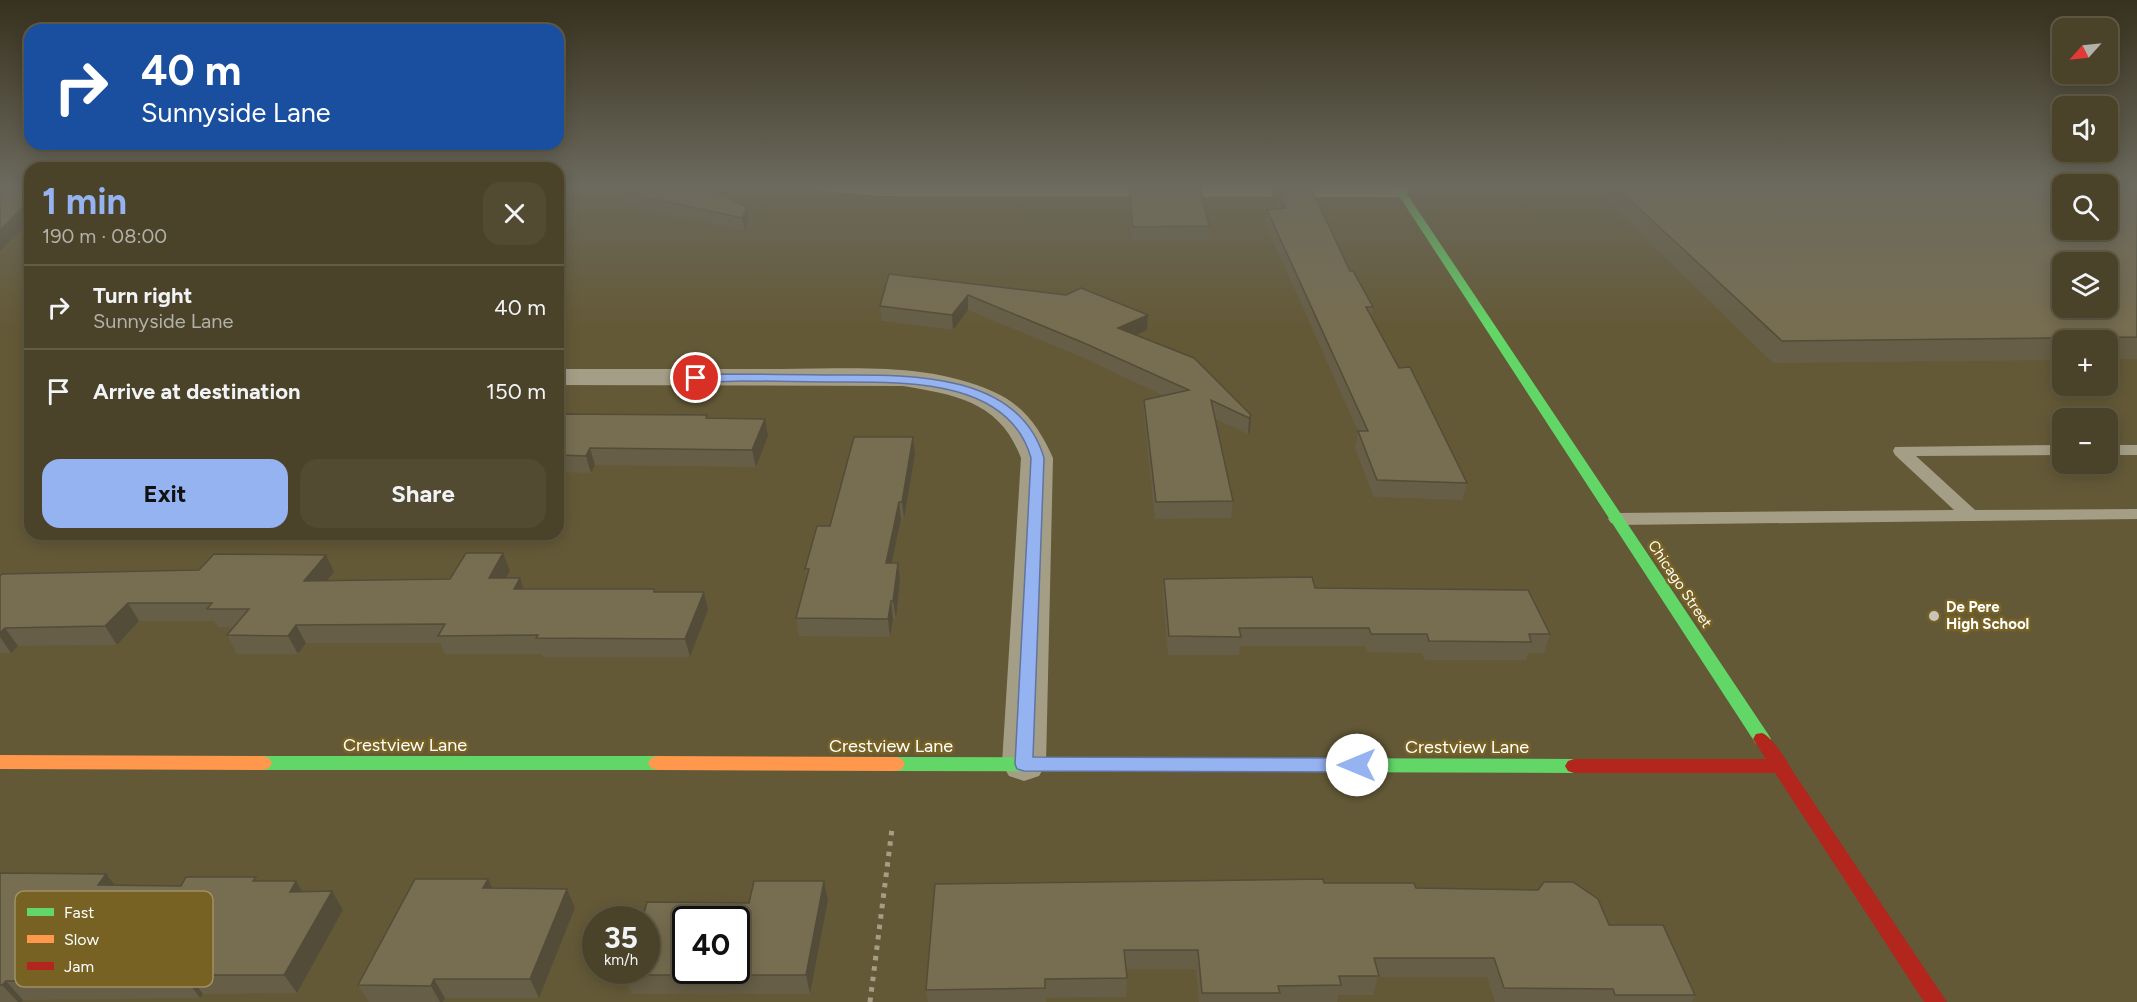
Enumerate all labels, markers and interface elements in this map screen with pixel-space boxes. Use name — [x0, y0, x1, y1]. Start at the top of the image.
north arrow — [2052, 18, 2118, 84]
map controls — [2052, 18, 2118, 474]
text: 40 m — [141, 45, 241, 96]
icon: right — [42, 48, 120, 126]
text: Sunnyside Lane — [141, 96, 330, 129]
button: sound — [2052, 96, 2118, 162]
button: search — [2052, 174, 2118, 240]
text: 1 min — [42, 180, 127, 223]
button: close — [483, 182, 546, 245]
text: 190 m · 08:00 — [42, 224, 167, 248]
button: layers — [2052, 252, 2118, 318]
text: Turn right — [93, 282, 192, 309]
icon: right — [42, 291, 75, 324]
text: 40 m — [494, 294, 546, 321]
text: Sunnyside Lane — [93, 309, 233, 333]
button: + — [2052, 330, 2118, 396]
pin — [670, 352, 721, 403]
icon: arrive — [679, 361, 712, 394]
icon: arrive — [42, 375, 75, 408]
text: Arrive at destination — [93, 378, 301, 405]
text: 150 m — [486, 378, 546, 405]
button: − — [2052, 408, 2118, 474]
button: Exit — [42, 459, 288, 528]
button: Share — [300, 459, 546, 528]
street label: Chicago Street — [1644, 537, 1716, 631]
place label: De Pere High School — [1946, 598, 2029, 633]
marker: De Pere High School — [1927, 609, 1941, 623]
position arrow — [1325, 733, 1389, 797]
street label: Crestview Lane — [343, 734, 467, 756]
street label: Crestview Lane — [829, 735, 953, 757]
street label: Crestview Lane — [1405, 736, 1529, 758]
legend — [15, 891, 213, 987]
text: Fast — [64, 903, 94, 922]
speed limit sign: 40 — [672, 906, 750, 984]
text: 35 — [604, 919, 638, 956]
text: Slow — [64, 930, 99, 949]
text: km/h — [604, 951, 638, 969]
text: Jam — [64, 957, 94, 976]

